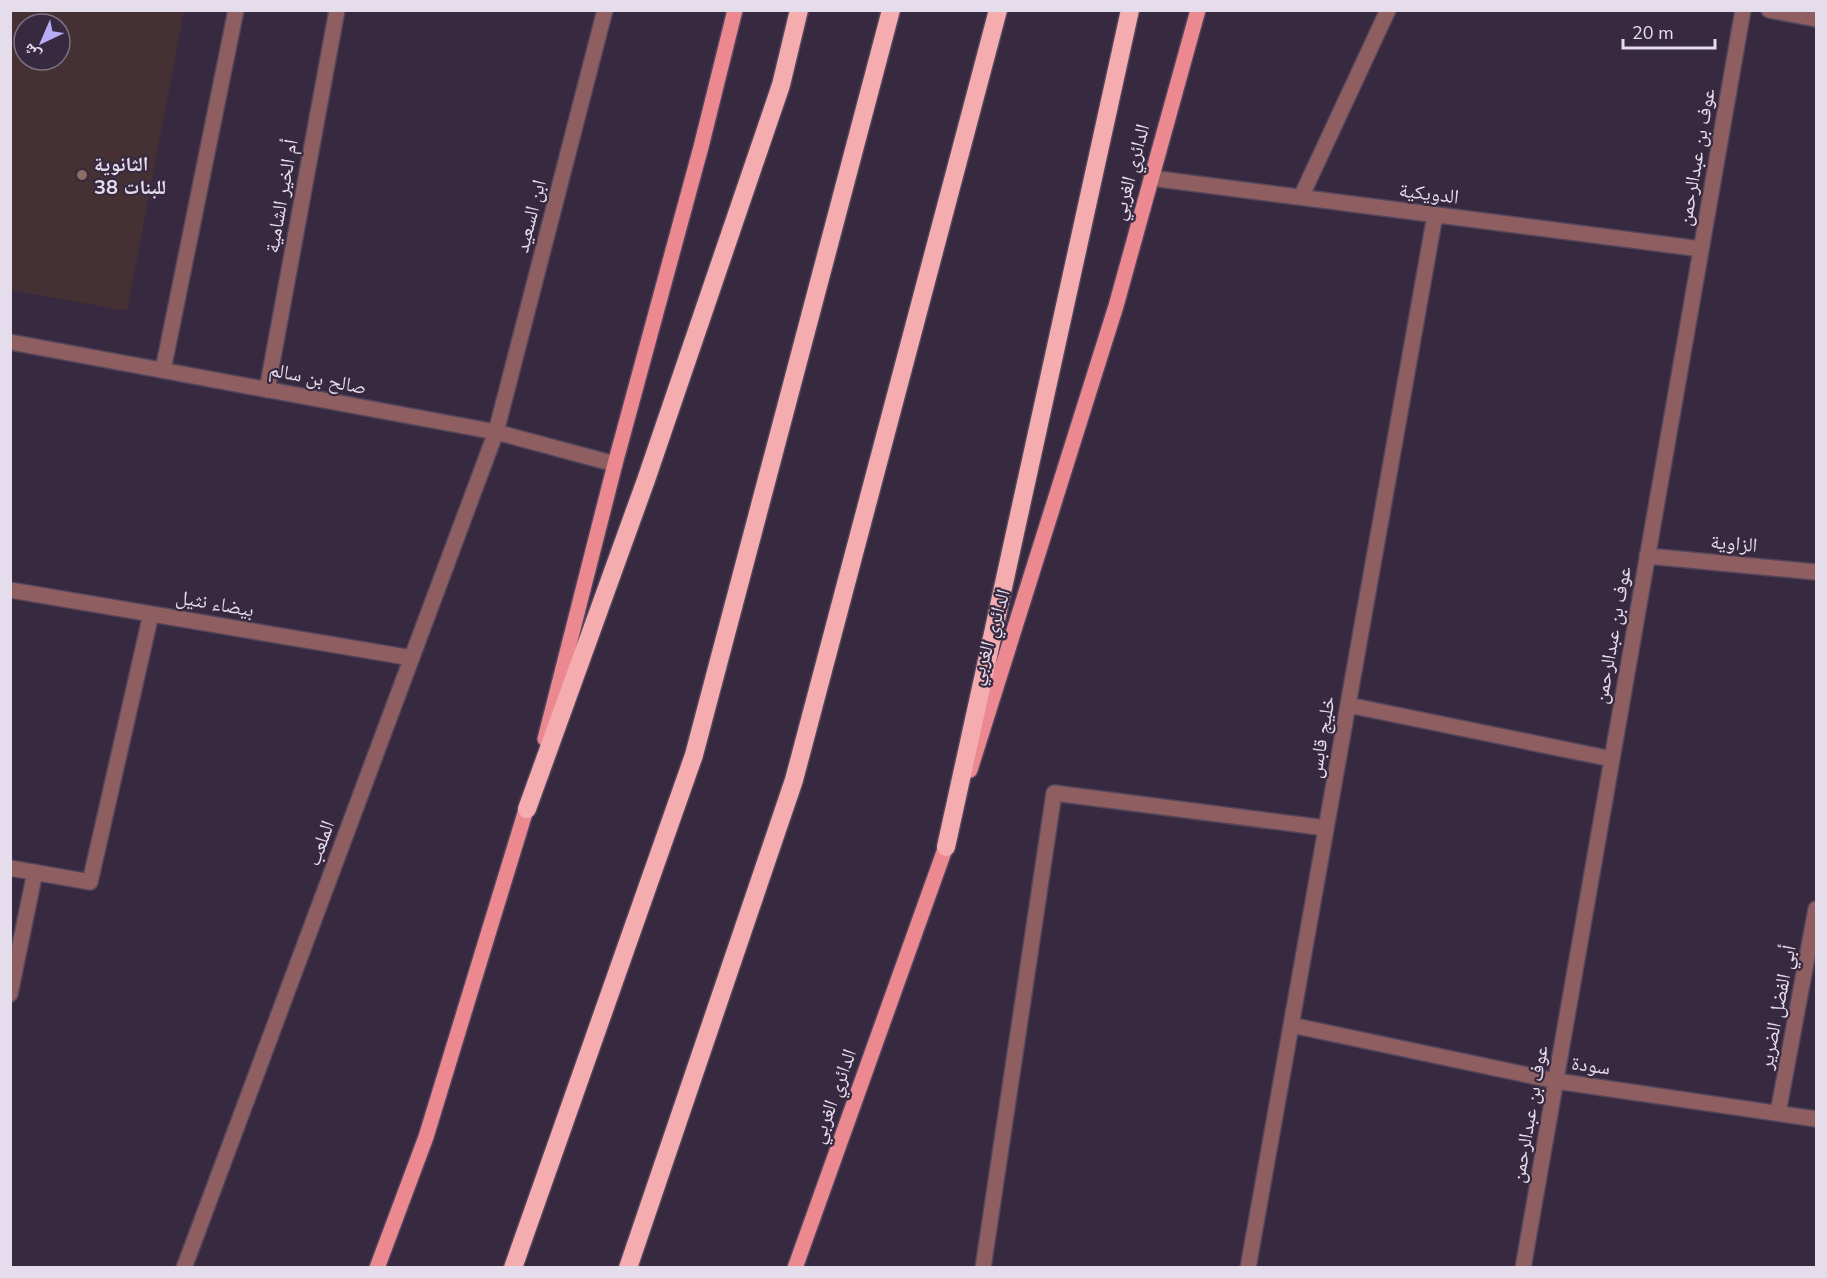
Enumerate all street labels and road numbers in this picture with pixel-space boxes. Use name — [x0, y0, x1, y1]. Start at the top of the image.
street label: عوف بن عبدالرحمن — [1671, 86, 1722, 228]
street label: الدائري الغربي — [1105, 121, 1158, 224]
street label: أم الخير الشامية — [258, 137, 305, 255]
street label: الدويكية — [1397, 176, 1460, 211]
street label: ابن السعيد — [508, 177, 553, 255]
street label: صالح بن سالم — [267, 356, 369, 401]
street label: الزاوية — [1709, 528, 1759, 559]
street label: عوف بن عبدالرحمن — [1587, 564, 1638, 706]
street label: بيضاء نثيل — [174, 583, 256, 624]
street label: الدائري الغربي — [962, 586, 1019, 689]
street label: خليج قابس — [1301, 694, 1342, 780]
street label: الملعب — [300, 817, 341, 870]
street label: أبي الفضل الضرير — [1752, 943, 1805, 1073]
street label: عوف بن عبدالرحمن — [1504, 1043, 1555, 1185]
street label: الدائري الغربي — [804, 1045, 865, 1148]
street label: سودة — [1570, 1049, 1612, 1082]

